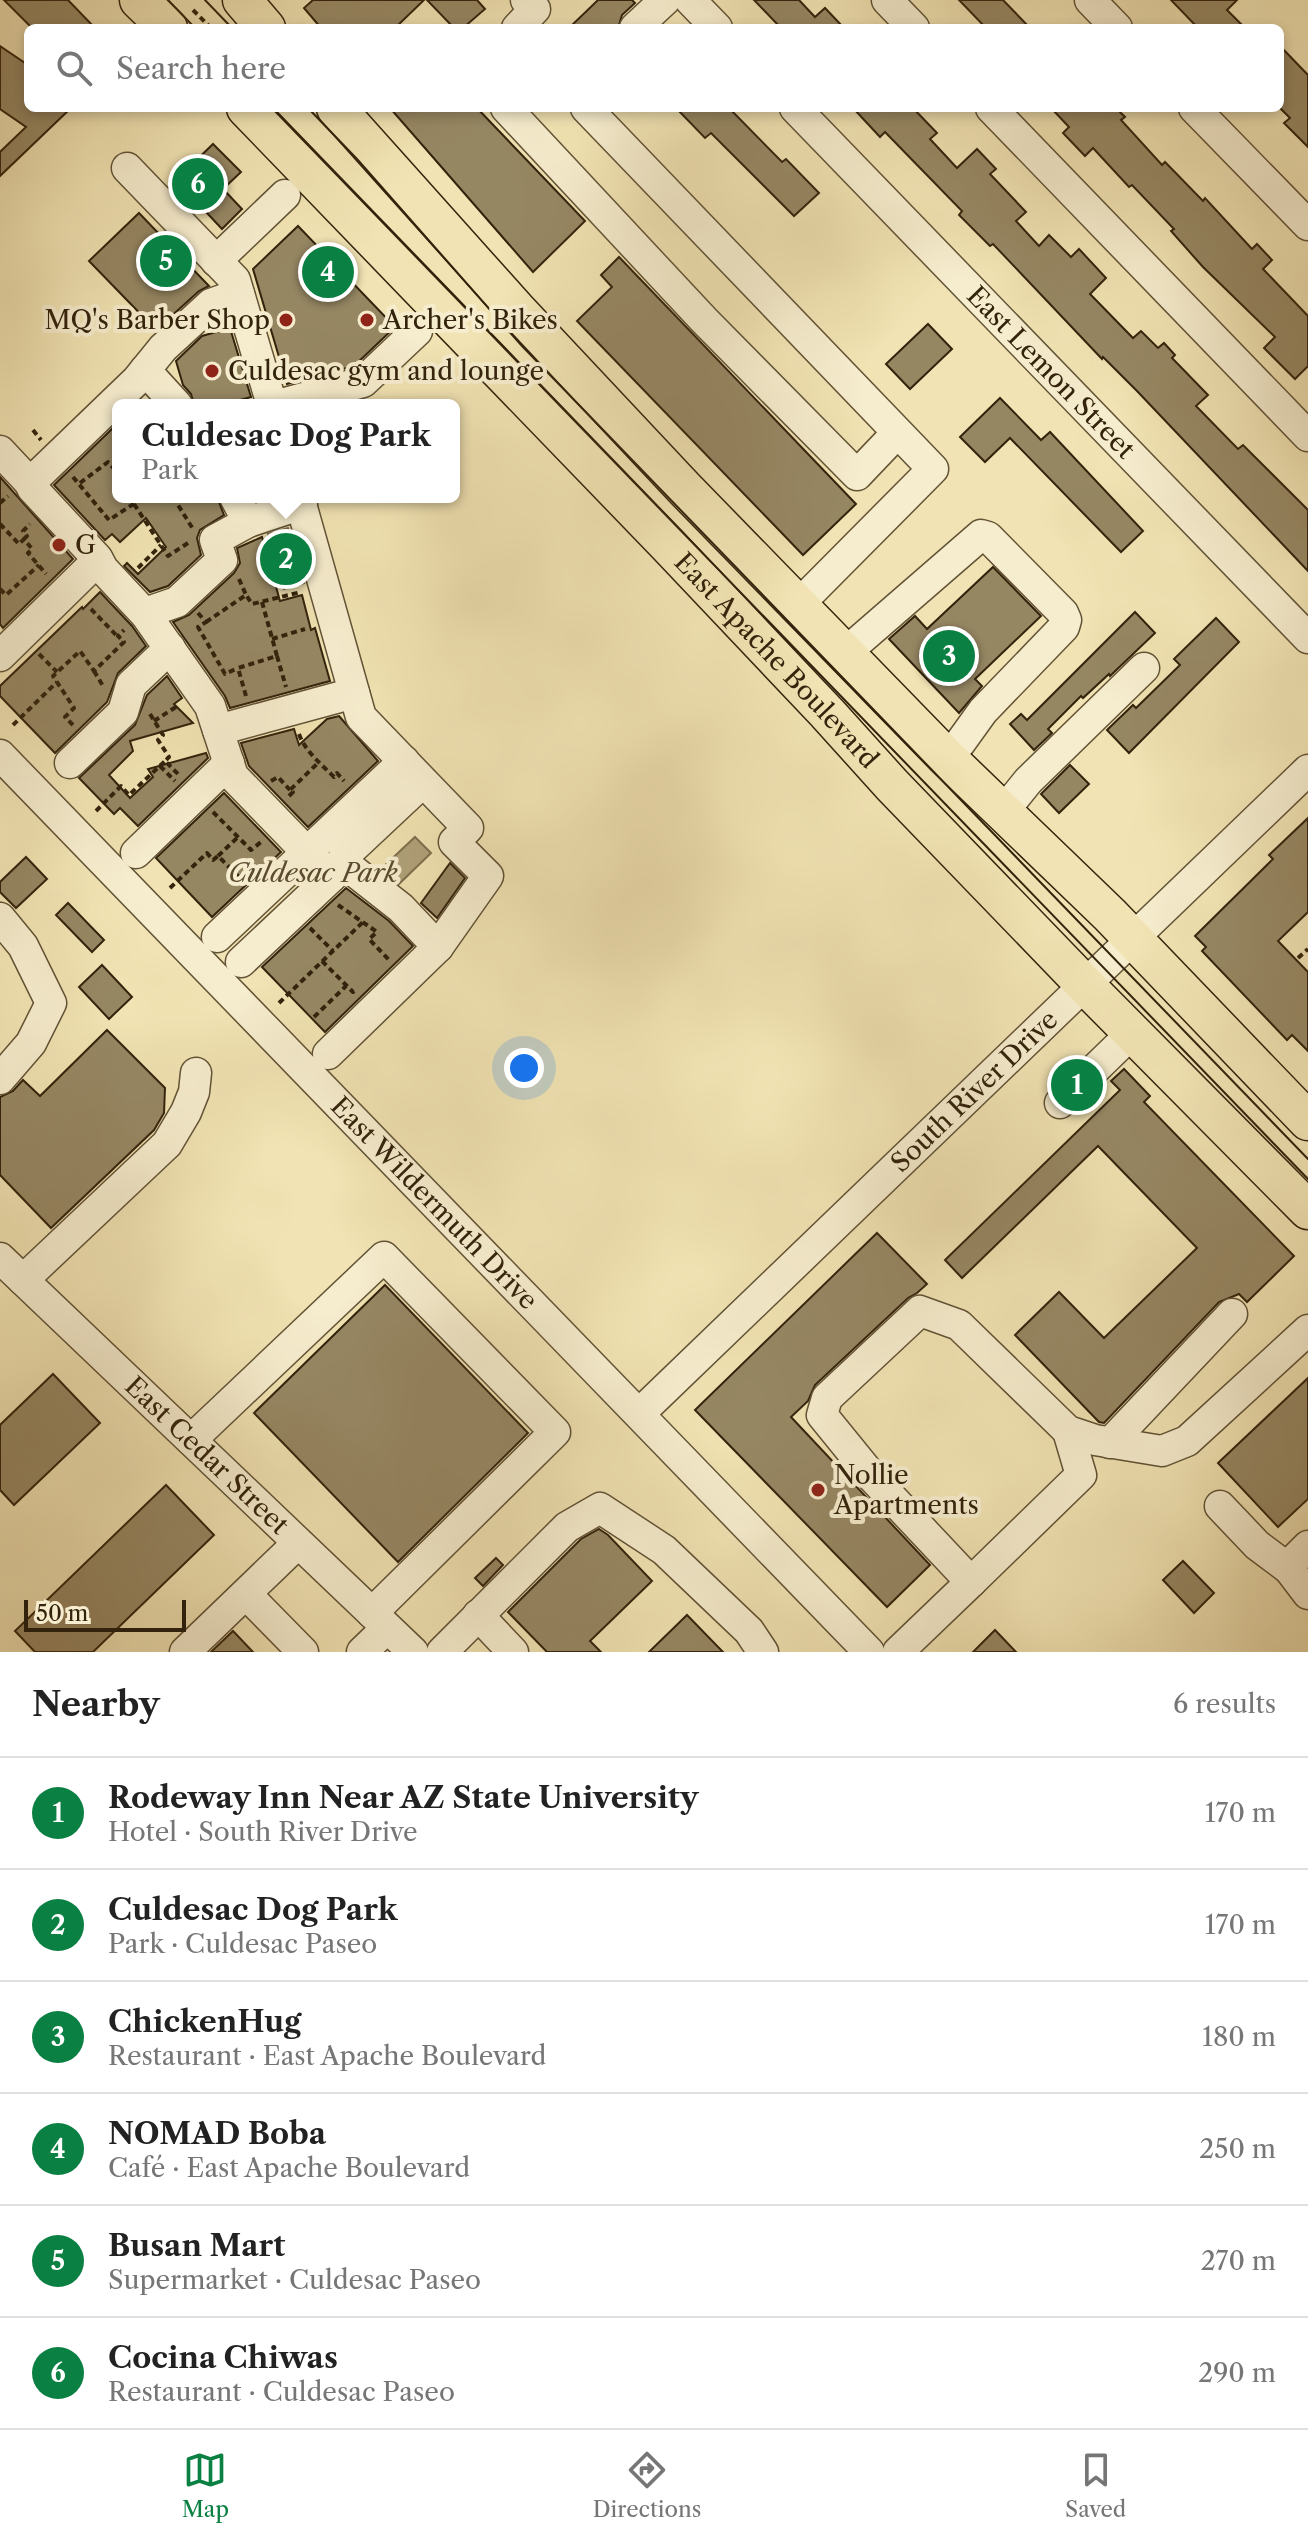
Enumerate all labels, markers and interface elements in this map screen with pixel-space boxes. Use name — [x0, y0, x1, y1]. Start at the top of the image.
search box — [24, 24, 1284, 112]
icon: search — [52, 46, 96, 90]
text: Search here — [116, 50, 286, 87]
pin: 6 — [172, 154, 224, 214]
pin: 5 — [140, 231, 192, 291]
pin: 4 — [302, 242, 354, 302]
street label: East Lemon Street — [960, 279, 1142, 466]
place label: MQ's Barber Shop — [44, 304, 270, 336]
place label: Archer's Bikes — [382, 304, 558, 336]
marker: MQ's Barber Shop — [277, 311, 295, 329]
marker: Archer's Bikes — [358, 311, 376, 329]
place label: Culdesac gym and lounge — [228, 355, 544, 387]
marker: Culdesac gym and lounge — [203, 362, 221, 380]
popup — [112, 399, 460, 503]
text: Culdesac Dog Park — [141, 417, 431, 454]
text: Park — [141, 454, 198, 486]
place label: G — [75, 529, 96, 561]
pin: 2 — [260, 529, 312, 589]
marker: G — [50, 536, 68, 554]
street label: East Apache Boulevard — [668, 546, 885, 775]
pin: 3 — [923, 626, 975, 686]
park label: Culdesac Park — [228, 857, 398, 889]
street label: South River Drive — [884, 1004, 1064, 1179]
your location — [504, 1048, 544, 1088]
pin: 1 — [1051, 1055, 1103, 1115]
street label: East Wildermuth Drive — [324, 1090, 544, 1316]
street label: East Cedar Street — [118, 1370, 296, 1541]
place label: Nollie Apartments — [833, 1459, 979, 1521]
marker: Nollie Apartments — [809, 1481, 827, 1499]
scale bar — [24, 1596, 186, 1632]
text: 50 m — [36, 1600, 88, 1627]
text: Nearby — [32, 1683, 160, 1725]
text: 6 results — [1173, 1688, 1276, 1720]
text: Rodeway Inn Near AZ State University — [108, 1779, 698, 1816]
text: 1 — [52, 1797, 64, 1829]
text: 170 m — [1205, 1797, 1276, 1829]
text: Hotel · South River Drive — [108, 1816, 418, 1848]
text: Culdesac Dog Park — [108, 1891, 398, 1928]
text: 2 — [50, 1909, 66, 1941]
text: 170 m — [1205, 1909, 1276, 1941]
text: Park · Culdesac Paseo — [108, 1928, 377, 1960]
text: ChickenHug — [108, 2003, 301, 2040]
text: 3 — [51, 2021, 65, 2053]
text: 180 m — [1202, 2021, 1276, 2053]
text: Restaurant · East Apache Boulevard — [108, 2040, 546, 2072]
text: NOMAD Boba — [108, 2115, 326, 2152]
text: 4 — [50, 2133, 66, 2165]
text: 250 m — [1199, 2133, 1276, 2165]
text: Café · East Apache Boulevard — [108, 2152, 470, 2184]
text: Busan Mart — [108, 2227, 285, 2264]
text: 5 — [51, 2245, 65, 2277]
text: 270 m — [1201, 2245, 1276, 2277]
text: Supermarket · Culdesac Paseo — [108, 2264, 481, 2296]
text: Cocina Chiwas — [108, 2339, 338, 2376]
text: 6 — [50, 2357, 66, 2389]
text: 290 m — [1198, 2357, 1276, 2389]
text: Restaurant · Culdesac Paseo — [108, 2376, 455, 2408]
tab: Map — [182, 2448, 229, 2523]
tab: Directions — [593, 2448, 701, 2523]
tab: Saved — [1065, 2448, 1126, 2523]

